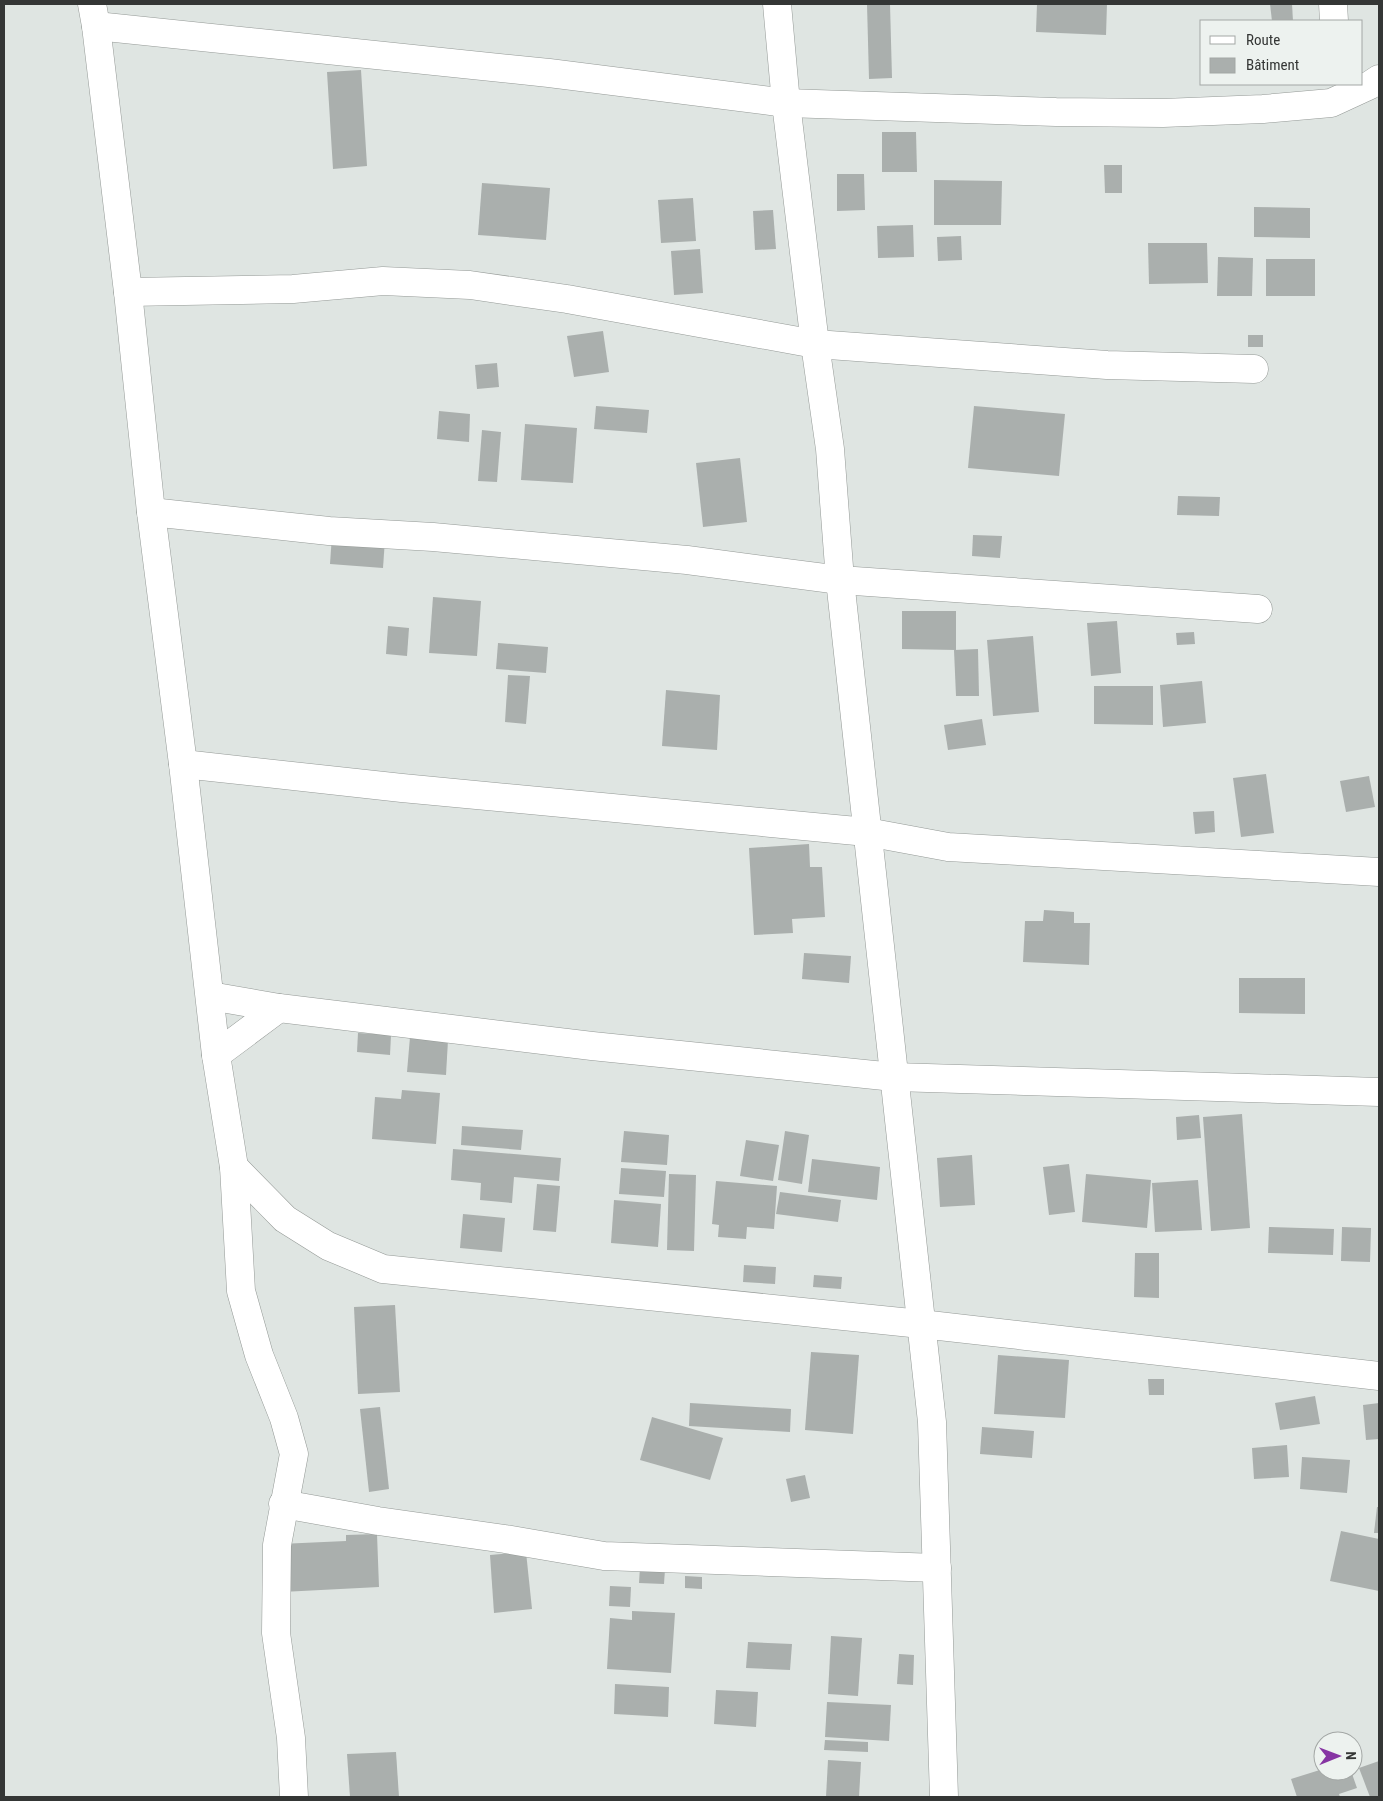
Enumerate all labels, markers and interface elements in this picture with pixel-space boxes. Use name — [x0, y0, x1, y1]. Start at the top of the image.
legend — [1200, 20, 1363, 85]
text: Route — [1246, 31, 1280, 49]
text: Bâtiment — [1246, 56, 1299, 74]
north arrow — [1313, 1731, 1363, 1781]
text: N — [1343, 1751, 1359, 1760]

